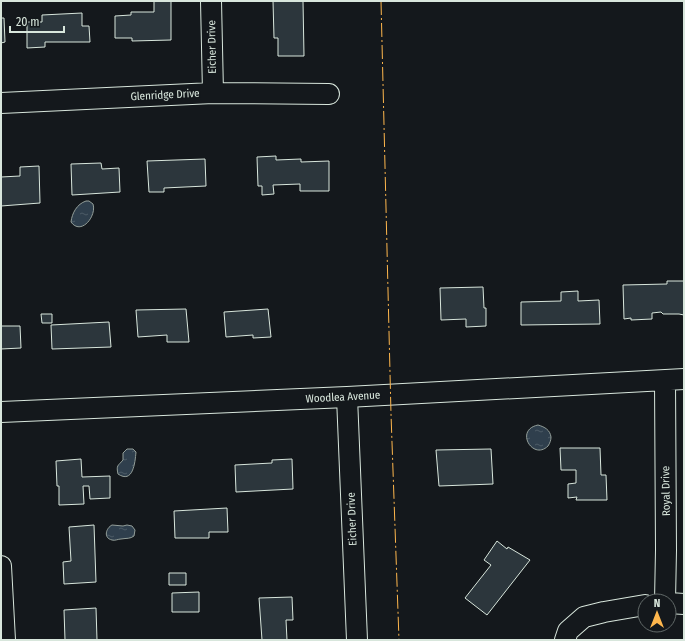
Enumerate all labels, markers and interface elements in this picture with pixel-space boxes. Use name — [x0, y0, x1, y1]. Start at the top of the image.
scale bar — [10, 8, 64, 34]
text: 20 m — [16, 15, 40, 29]
street label: Eicher Drive — [205, 20, 219, 74]
street label: Glenridge Drive — [130, 87, 200, 103]
street label: Woodlea Avenue — [305, 389, 381, 405]
street label: Royal Drive — [659, 466, 673, 516]
street label: Eicher Drive — [345, 492, 359, 546]
north arrow — [637, 593, 677, 633]
text: N — [654, 597, 660, 610]

